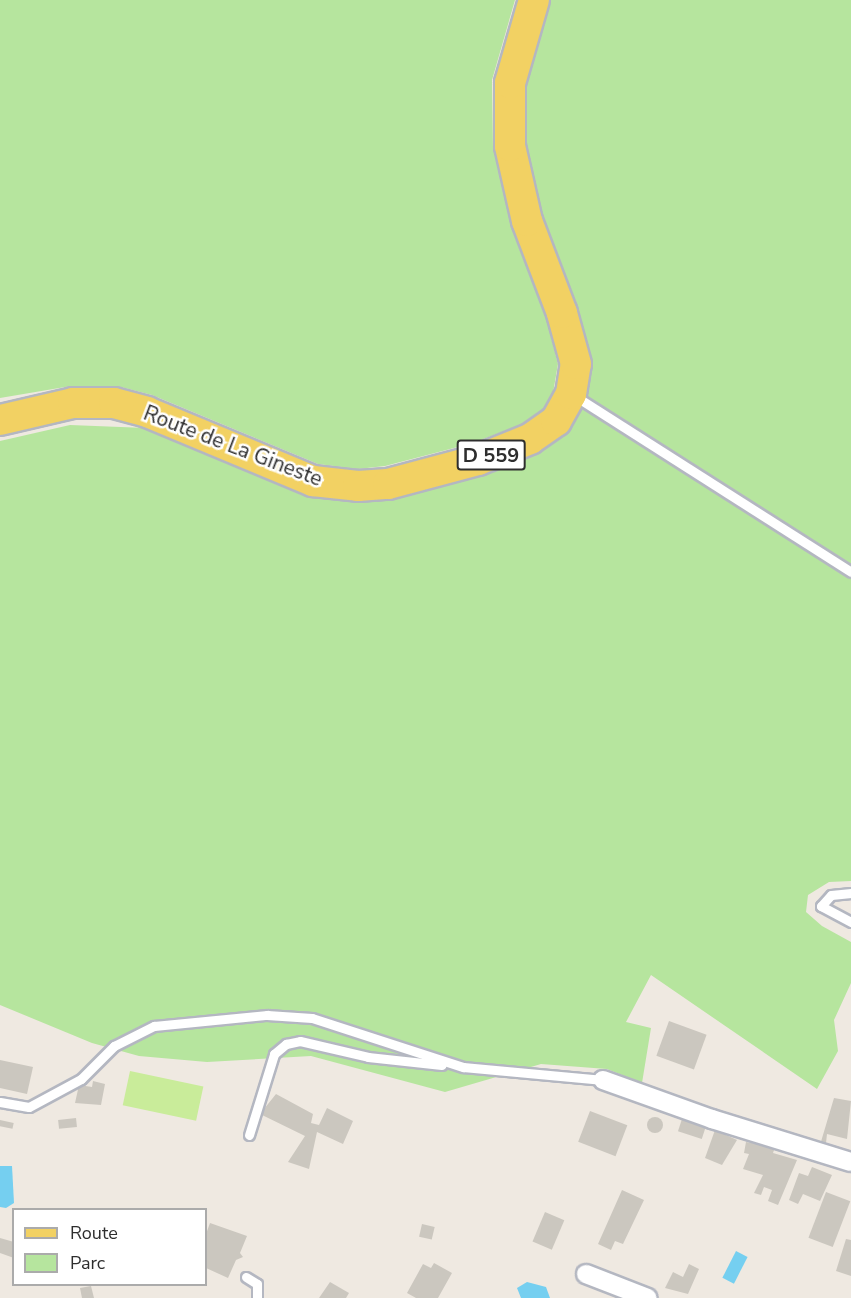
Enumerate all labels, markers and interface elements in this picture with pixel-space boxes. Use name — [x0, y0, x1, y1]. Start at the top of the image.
street label: Route de La Gineste — [140, 400, 326, 492]
road number: D 559 — [456, 438, 526, 472]
legend — [12, 1208, 207, 1286]
text: Route — [70, 1221, 118, 1245]
text: Parc — [70, 1251, 105, 1275]

